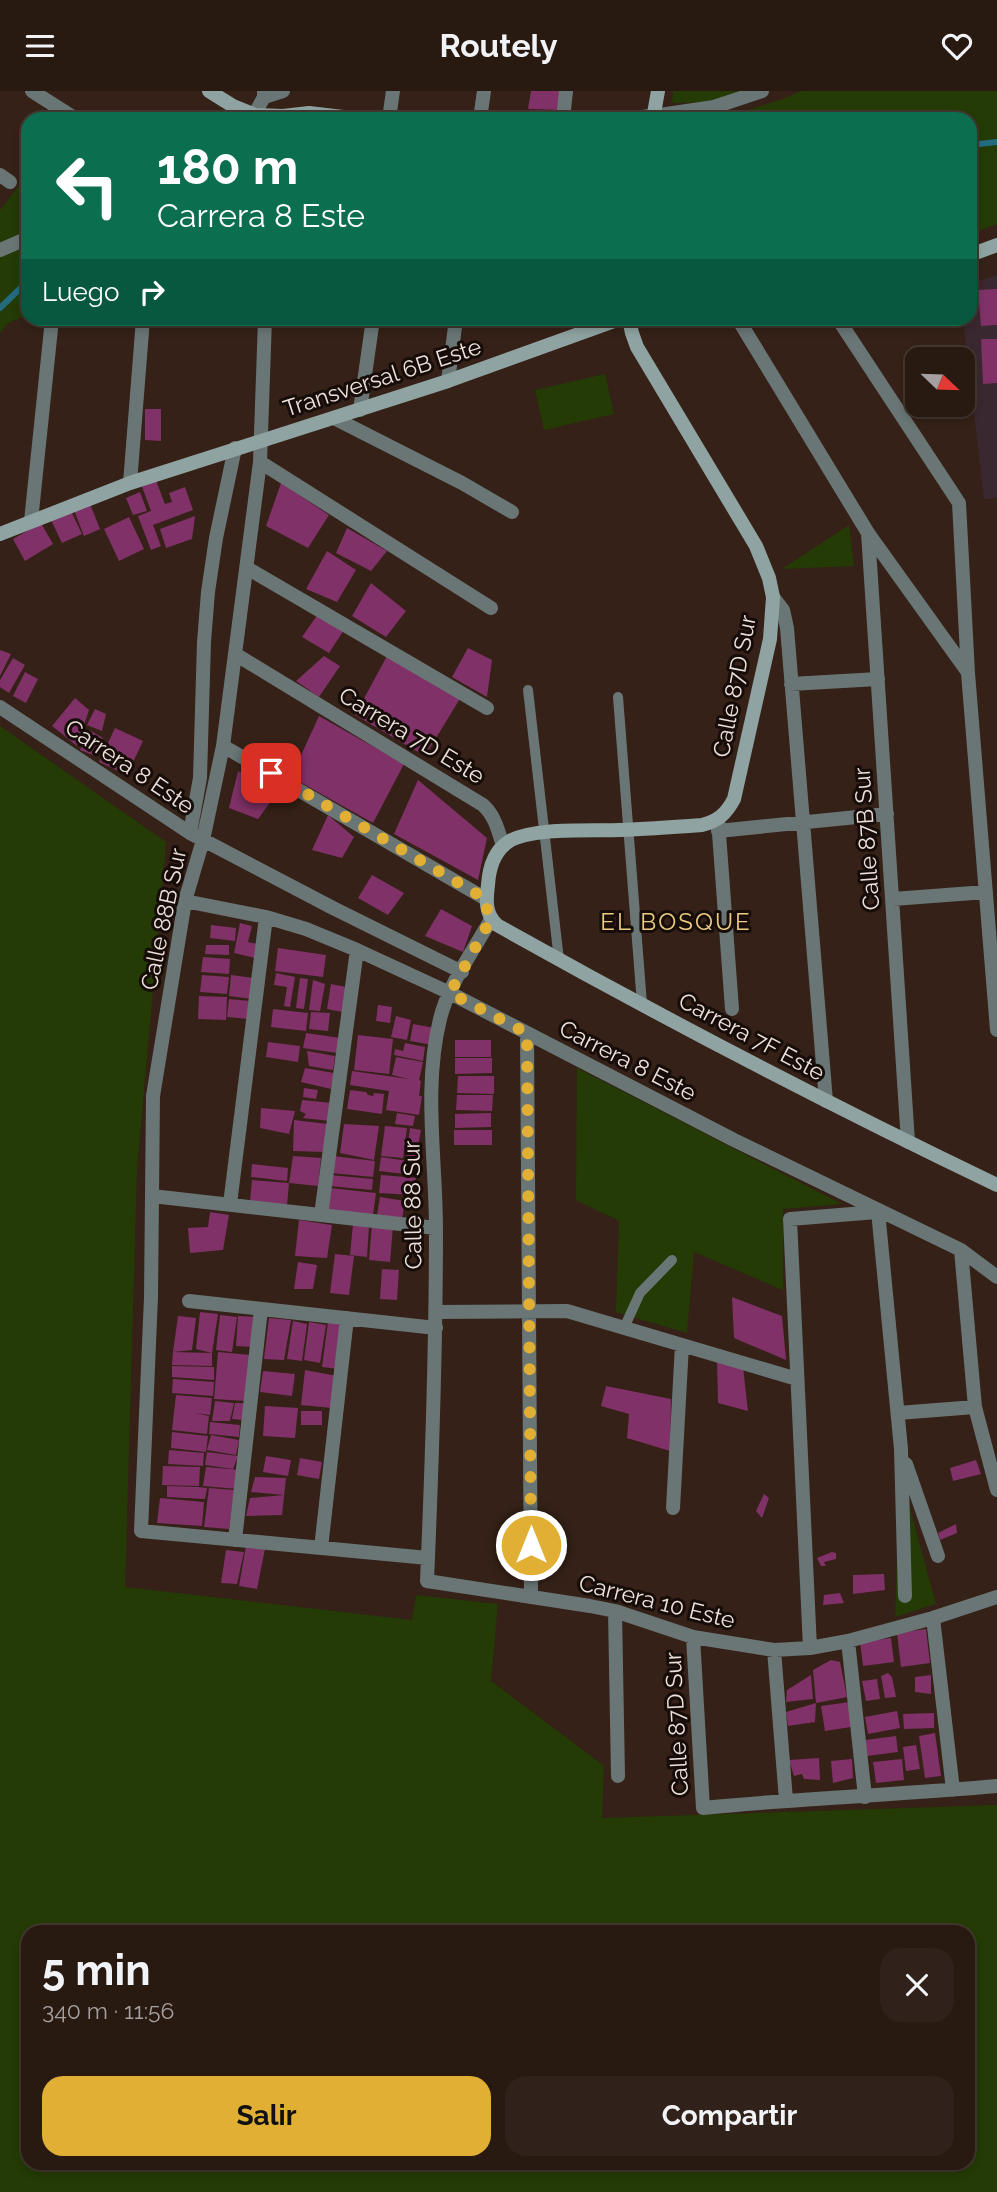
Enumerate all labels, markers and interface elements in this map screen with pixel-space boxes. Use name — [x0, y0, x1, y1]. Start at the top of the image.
icon: menu — [21, 27, 59, 65]
text: Routely — [440, 27, 557, 64]
icon: heart — [938, 27, 976, 65]
text: 180 m — [157, 138, 298, 195]
icon: left — [42, 140, 133, 231]
text: Carrera 8 Este — [157, 197, 365, 234]
icon: right — [133, 273, 171, 311]
text: Luego — [42, 277, 119, 307]
street label: Transversal 6B Este — [280, 332, 484, 422]
north arrow — [905, 347, 975, 417]
map controls — [905, 347, 975, 417]
street label: Calle 87D Sur — [707, 613, 761, 759]
street label: Carrera 7D Este — [334, 681, 490, 789]
street label: Carrera 8 Este — [60, 713, 200, 819]
pin — [241, 743, 301, 803]
icon: arrive — [252, 754, 290, 792]
street label: Calle 87B Sur — [848, 767, 884, 911]
street label: Calle 88B Sur — [135, 846, 191, 992]
district label: EL BOSQUE — [600, 907, 752, 936]
street label: Carrera 7F Este — [674, 986, 830, 1086]
street label: Carrera 8 Este — [555, 1014, 701, 1106]
street label: Calle 88 Sur — [397, 1140, 427, 1270]
position arrow — [494, 1508, 568, 1582]
street label: Carrera 10 Este — [576, 1569, 738, 1633]
street label: Calle 87D Sur — [659, 1651, 693, 1797]
text: 5 min — [42, 1946, 151, 1995]
button: close — [880, 1948, 954, 2022]
text: 340 m · 11:56 — [42, 1997, 174, 2024]
button: Salir — [42, 2076, 491, 2156]
button: Compartir — [505, 2076, 954, 2156]

